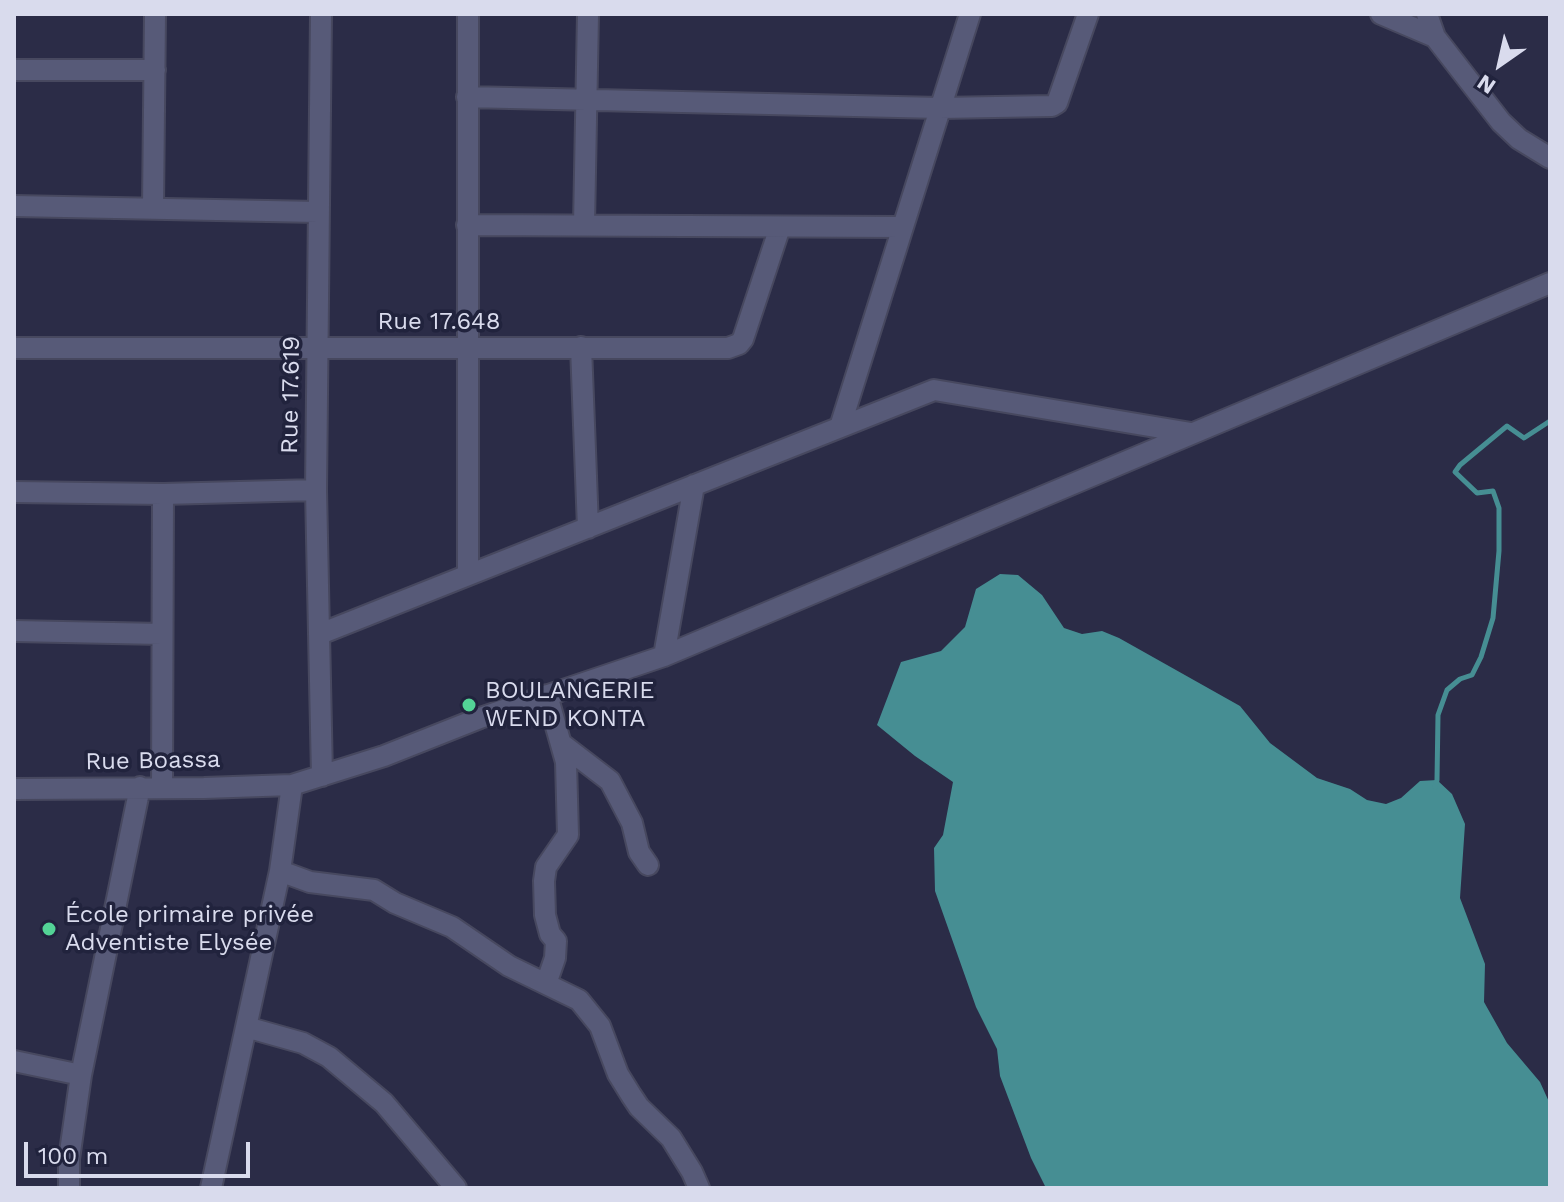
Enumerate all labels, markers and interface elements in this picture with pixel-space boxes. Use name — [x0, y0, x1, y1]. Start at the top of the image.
north arrow — [1460, 24, 1540, 104]
text: N — [1473, 69, 1500, 99]
street label: Rue 17.648 — [377, 308, 501, 336]
street label: Rue 17.619 — [276, 336, 306, 454]
place label: BOULANGERIE WEND KONTA — [485, 677, 654, 733]
marker: BOULANGERIE WEND KONTA — [460, 696, 478, 714]
street label: Rue Boassa — [85, 745, 221, 777]
place label: École primaire privée Adventiste Elysée — [65, 901, 314, 957]
marker: École primaire privée Adventiste Elysée — [40, 920, 58, 938]
scale bar — [28, 1126, 254, 1176]
text: 100 m — [38, 1142, 108, 1170]

